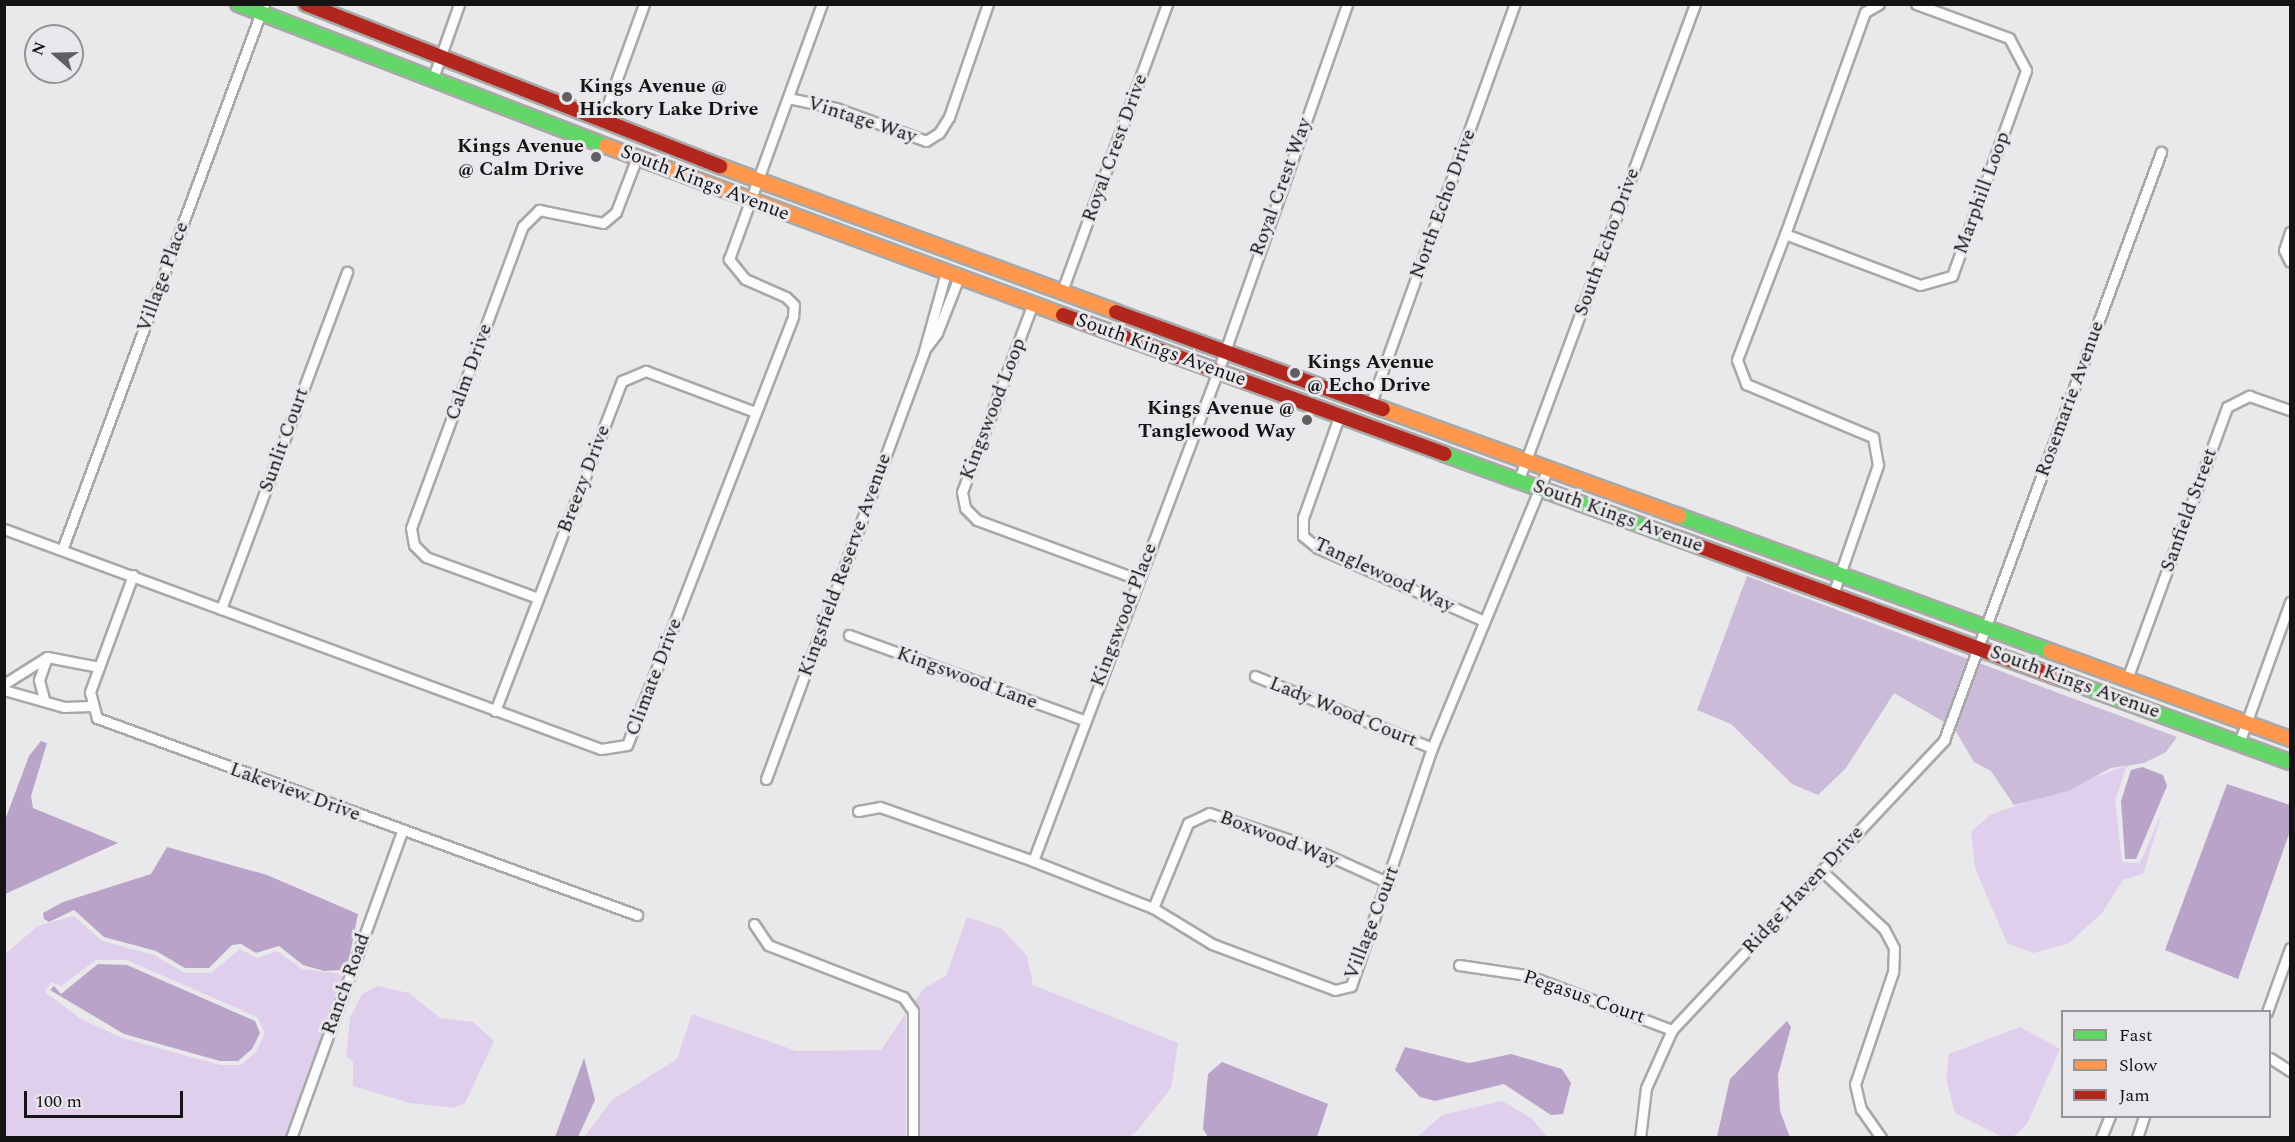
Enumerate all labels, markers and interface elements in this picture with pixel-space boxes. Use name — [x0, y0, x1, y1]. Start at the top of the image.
north arrow — [24, 24, 84, 84]
text: N — [25, 38, 52, 59]
street label: Royal Crest Drive — [1077, 71, 1153, 225]
place label: Kings Avenue @ Hickory Lake Drive — [579, 74, 758, 121]
marker: Kings Avenue @ Hickory Lake Drive — [560, 90, 574, 104]
street label: Vintage Way — [804, 91, 920, 149]
street label: Royal Crest Way — [1245, 115, 1317, 259]
street label: North Echo Drive — [1405, 126, 1481, 282]
street label: Marphill Loop — [1949, 129, 2015, 257]
place label: Kings Avenue @ Calm Drive — [457, 134, 584, 181]
street label: South Kings Avenue — [617, 140, 793, 226]
marker: Kings Avenue @ Calm Drive — [589, 150, 603, 164]
street label: South Echo Drive — [1569, 165, 1645, 319]
street label: Village Place — [132, 219, 194, 335]
street label: South Kings Avenue — [1073, 308, 1249, 392]
street label: Rosemarie Avenue — [2031, 318, 2109, 480]
street label: Calm Drive — [440, 320, 498, 424]
street label: Kingswood Loop — [955, 335, 1031, 483]
place label: Kings Avenue @ Echo Drive — [1307, 350, 1434, 397]
marker: Kings Avenue @ Echo Drive — [1288, 366, 1302, 380]
street label: Sunlit Court — [254, 385, 314, 495]
place label: Kings Avenue @ Tanglewood Way — [1138, 396, 1295, 443]
marker: Kings Avenue @ Tanglewood Way — [1300, 413, 1314, 427]
street label: Breezy Drive — [552, 422, 616, 536]
street label: Sanfield Street — [2156, 445, 2222, 575]
street label: Kingsfield Reserve Avenue — [793, 450, 897, 680]
street label: South Kings Avenue — [1530, 474, 1706, 558]
street label: Tanglewood Way — [1310, 532, 1458, 618]
street label: Kingswood Place — [1086, 540, 1162, 690]
street label: Climate Drive — [621, 615, 687, 739]
street label: South Kings Avenue — [1987, 640, 2163, 724]
street label: Kingswood Lane — [893, 641, 1041, 715]
street label: Lady Wood Court — [1266, 671, 1420, 753]
street label: Lakeview Drive — [226, 757, 364, 827]
street label: Boxwood Way — [1216, 805, 1342, 873]
street label: Ridge Haven Drive — [1737, 821, 1869, 959]
street label: Village Court — [1339, 863, 1405, 983]
street label: Ranch Road — [317, 930, 375, 1038]
street label: Pegasus Court — [1520, 965, 1648, 1029]
legend — [2061, 1010, 2271, 1118]
text: Fast — [2119, 1022, 2152, 1049]
text: Slow — [2119, 1052, 2157, 1079]
scale bar — [27, 1079, 186, 1117]
text: Jam — [2119, 1082, 2150, 1109]
text: 100 m — [35, 1088, 82, 1115]

